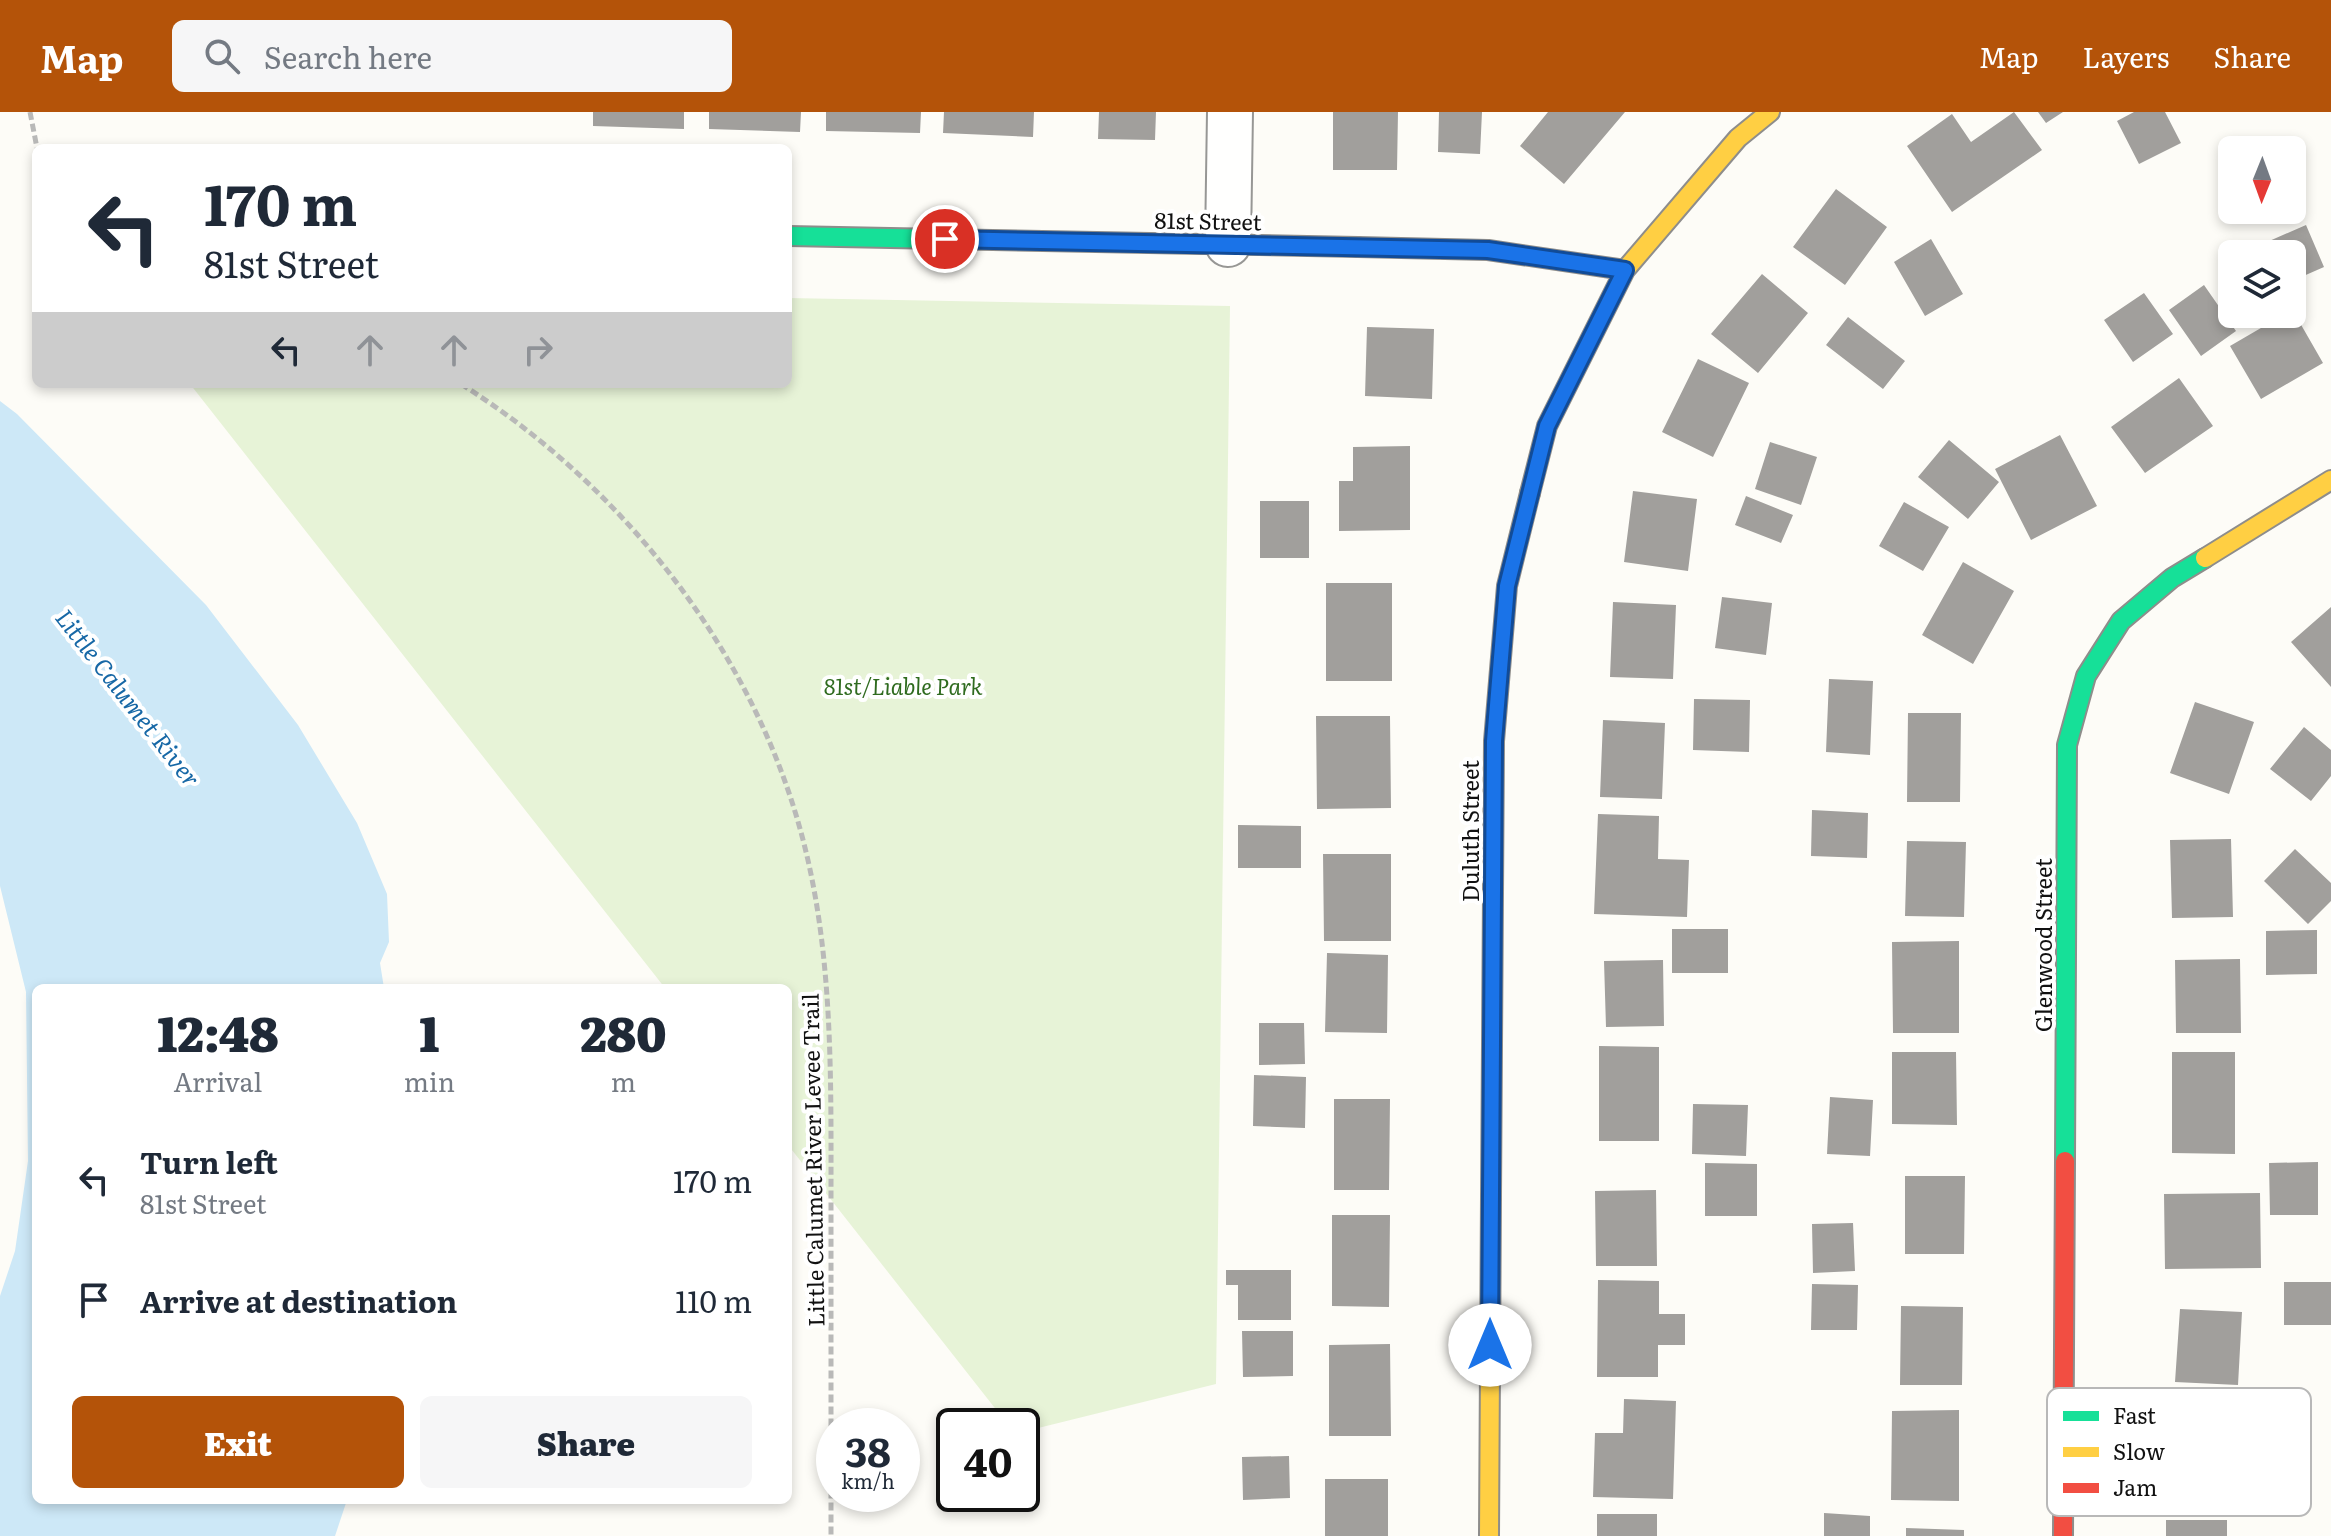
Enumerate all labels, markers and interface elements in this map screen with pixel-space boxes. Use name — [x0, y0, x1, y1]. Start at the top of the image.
search box — [172, 20, 732, 92]
text: Map — [40, 28, 124, 85]
icon: search — [200, 34, 244, 78]
text: Search here — [264, 34, 432, 78]
text: Map — [1979, 35, 2038, 77]
text: Layers — [2082, 35, 2169, 77]
text: Share — [2213, 35, 2291, 77]
north arrow — [2218, 136, 2306, 224]
map controls — [2218, 136, 2306, 328]
text: 170 m — [204, 160, 357, 243]
icon: left — [72, 176, 176, 280]
street label: 81st Street — [1154, 203, 1262, 237]
pin — [911, 205, 979, 273]
icon: arrive — [923, 217, 967, 261]
text: 81st Street — [204, 236, 379, 289]
button: layers — [2218, 240, 2306, 328]
icon: left — [264, 328, 308, 372]
icon: ahead — [348, 328, 392, 372]
icon: ahead — [432, 328, 476, 372]
icon: right — [516, 328, 560, 372]
water label: Little Calumet River — [48, 601, 210, 793]
park label: 81st/Liable Park — [823, 669, 983, 702]
street label: Duluth Street — [1453, 760, 1486, 902]
street label: Glenwood Street — [2026, 858, 2059, 1032]
street label: Little Calumet River Levee Trail — [793, 993, 831, 1327]
text: 12:48 — [157, 996, 279, 1067]
text: 1 — [419, 996, 439, 1067]
text: 280 — [580, 996, 667, 1067]
text: Arrival — [174, 1061, 262, 1100]
text: min — [404, 1061, 455, 1100]
text: m — [611, 1061, 636, 1100]
text: Turn left — [140, 1139, 278, 1183]
icon: left — [72, 1158, 116, 1202]
text: 170 m — [673, 1158, 752, 1202]
text: 81st Street — [140, 1183, 267, 1222]
icon: arrive — [72, 1278, 116, 1322]
text: Arrive at destination — [140, 1278, 457, 1322]
text: 110 m — [675, 1278, 752, 1322]
position arrow — [1448, 1303, 1532, 1387]
legend — [2047, 1388, 2311, 1516]
button: Exit — [72, 1396, 404, 1488]
button: Share — [420, 1396, 752, 1488]
text: Fast — [2113, 1398, 2156, 1431]
speed limit sign: 40 — [936, 1408, 1040, 1512]
text: 38 — [845, 1420, 891, 1479]
text: Slow — [2113, 1434, 2165, 1467]
text: km/h — [841, 1465, 895, 1495]
text: Jam — [2113, 1470, 2157, 1503]

